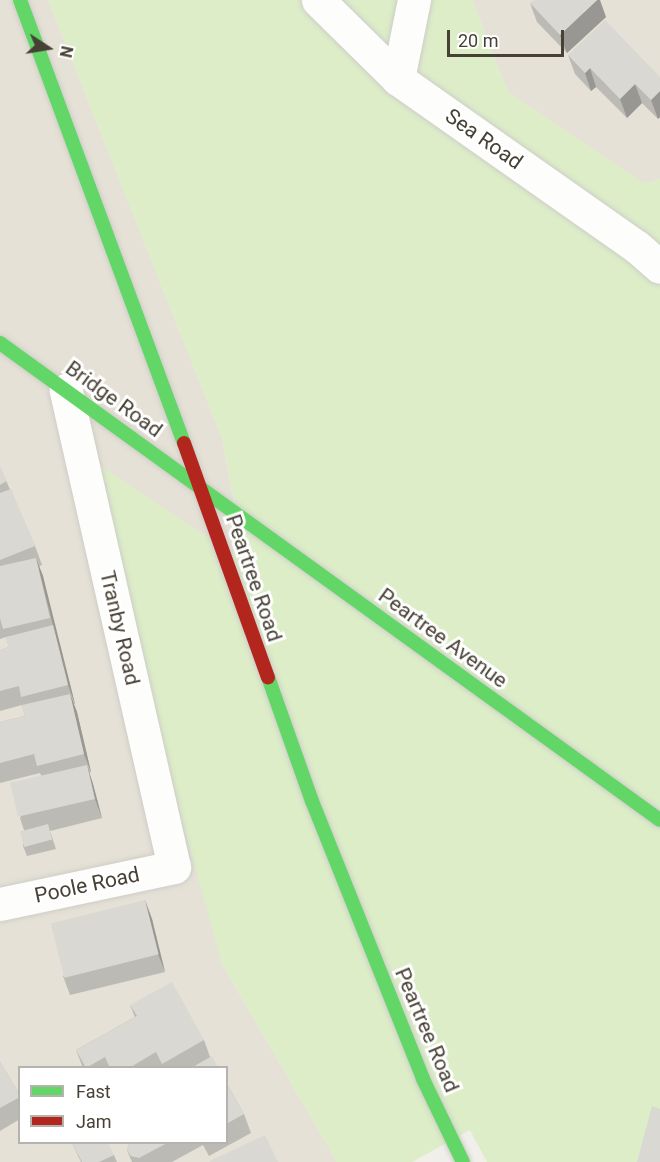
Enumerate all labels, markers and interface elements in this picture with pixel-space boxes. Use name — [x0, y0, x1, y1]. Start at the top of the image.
north arrow — [18, 18, 78, 78]
scale bar — [450, 18, 567, 56]
text: 20 m — [458, 30, 498, 51]
text: N — [56, 44, 77, 59]
street label: Sea Road — [441, 103, 527, 175]
street label: Bridge Road — [61, 355, 167, 443]
street label: Peartree Road — [220, 511, 288, 645]
street label: Tranby Road — [95, 568, 145, 688]
street label: Peartree Avenue — [374, 583, 512, 693]
street label: Poole Road — [32, 862, 142, 908]
street label: Peartree Road — [389, 964, 465, 1096]
legend — [18, 1066, 228, 1144]
text: Fast — [76, 1081, 111, 1102]
text: Jam — [76, 1111, 112, 1132]

